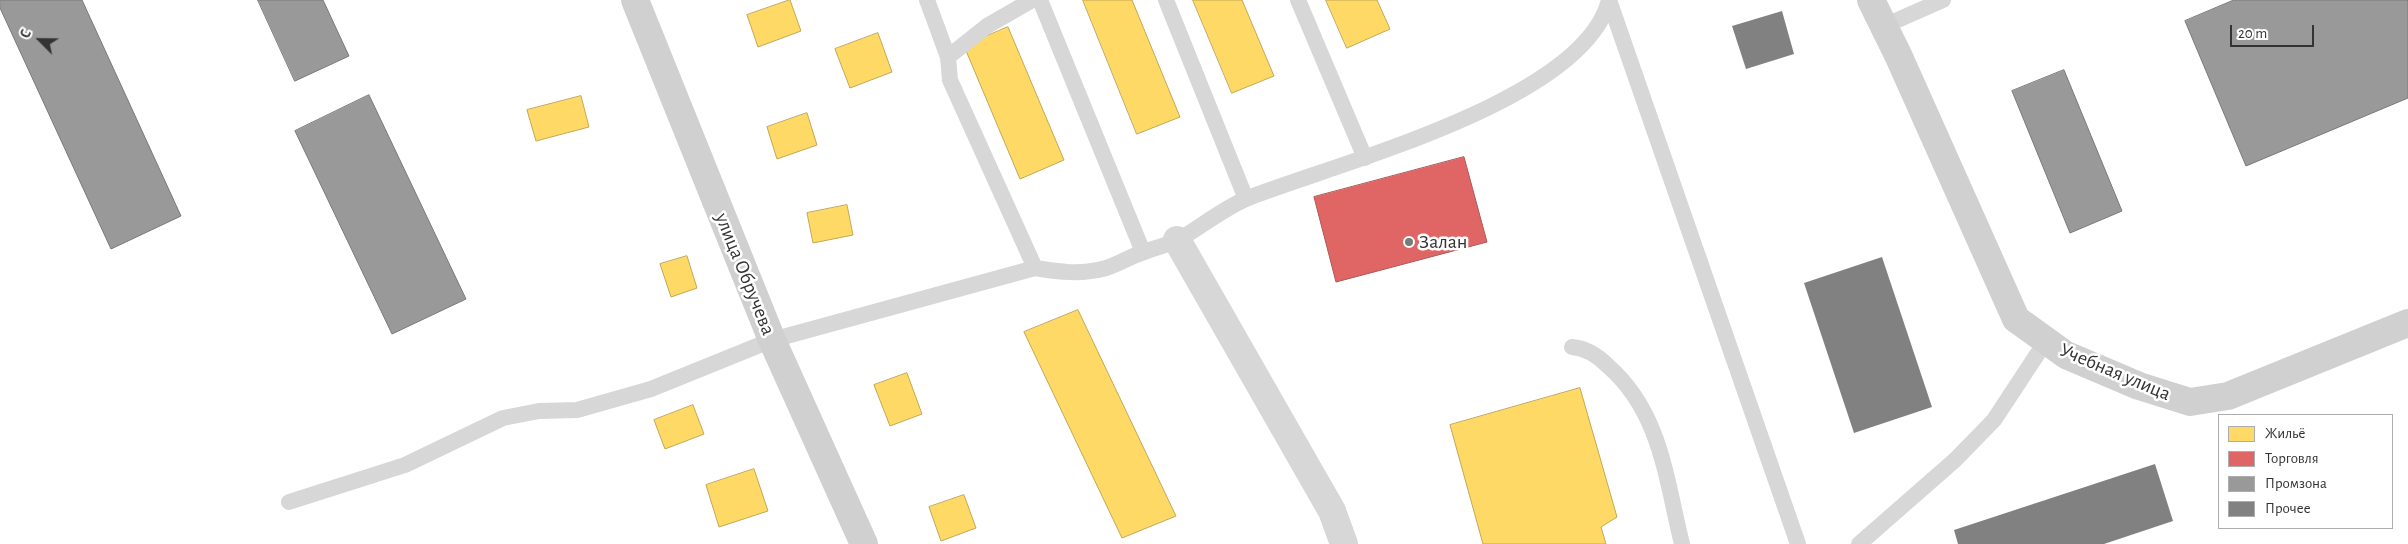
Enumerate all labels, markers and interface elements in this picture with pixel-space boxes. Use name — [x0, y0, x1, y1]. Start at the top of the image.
north arrow — [15, 15, 65, 65]
scale bar — [2233, 15, 2317, 47]
text: 20 m — [2238, 26, 2267, 41]
text: С — [18, 28, 34, 40]
street label: улица Обручева — [710, 209, 780, 339]
place label: Залан — [1419, 230, 1467, 254]
marker: Залан — [1403, 236, 1415, 248]
street label: Учебная улица — [2056, 338, 2174, 406]
legend — [2218, 414, 2393, 529]
text: Жильё — [2265, 426, 2305, 441]
text: Торговля — [2265, 451, 2319, 466]
text: Промзона — [2265, 476, 2327, 491]
text: Прочее — [2265, 501, 2311, 516]

